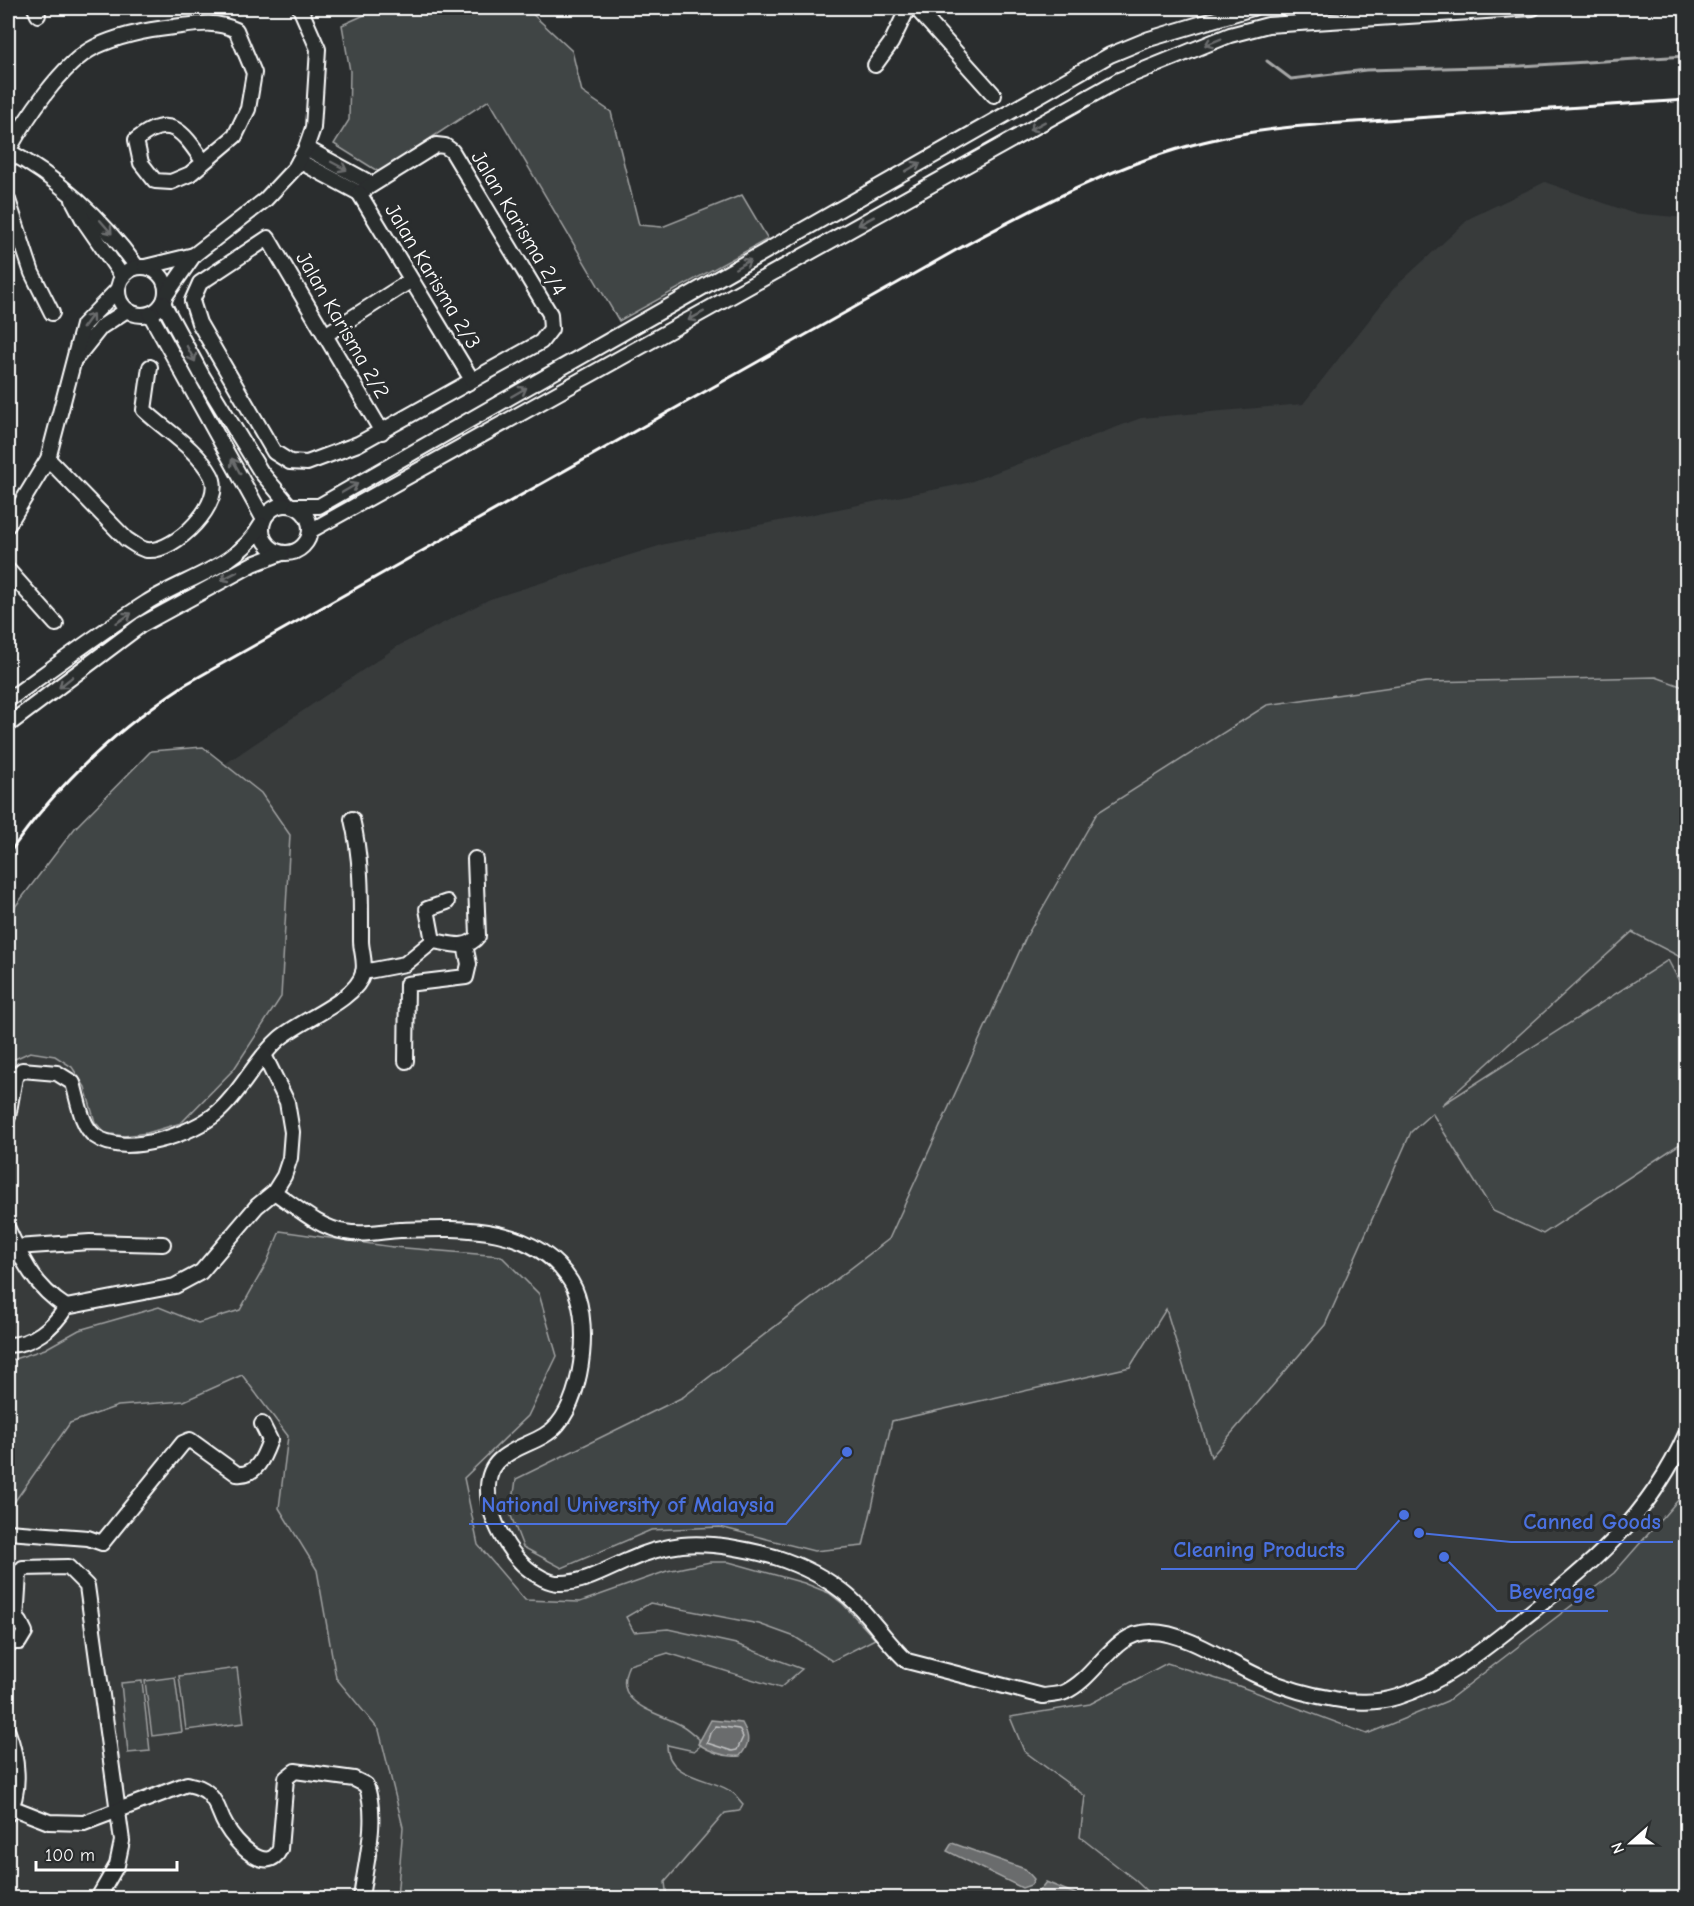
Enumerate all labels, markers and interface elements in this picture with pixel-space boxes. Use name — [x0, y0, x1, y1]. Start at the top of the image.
one-way arrow — [1204, 37, 1222, 48]
one-way arrow — [1029, 120, 1046, 132]
street label: Jalan Karisma 2/4 — [466, 146, 572, 300]
one-way arrow — [330, 160, 347, 172]
one-way arrow — [904, 161, 921, 173]
street label: Jalan Karisma 2/3 — [380, 199, 486, 353]
one-way arrow — [858, 216, 876, 227]
one-way arrow — [99, 219, 113, 234]
street label: Jalan Karisma 2/2 — [291, 247, 395, 403]
one-way arrow — [734, 258, 751, 270]
one-way arrow — [688, 310, 705, 322]
one-way arrow — [81, 313, 94, 329]
one-way arrow — [185, 345, 197, 362]
one-way arrow — [510, 386, 527, 398]
one-way arrow — [230, 458, 241, 476]
one-way arrow — [341, 482, 358, 494]
one-way arrow — [220, 571, 238, 583]
one-way arrow — [115, 611, 132, 623]
one-way arrow — [59, 675, 74, 689]
callout: National University of Malaysia — [469, 1484, 786, 1524]
text: National University of Malaysia — [481, 1492, 775, 1518]
callout: Canned Goods — [1511, 1502, 1673, 1542]
text: Canned Goods — [1523, 1509, 1661, 1535]
callout: Cleaning Products — [1161, 1529, 1356, 1569]
text: Cleaning Products — [1173, 1537, 1345, 1563]
callout: Beverage — [1497, 1571, 1608, 1611]
text: Beverage — [1509, 1579, 1595, 1605]
north arrow — [1601, 1813, 1661, 1873]
scale bar — [36, 1834, 177, 1872]
text: N — [1608, 1840, 1628, 1856]
text: 100 m — [45, 1845, 95, 1866]

